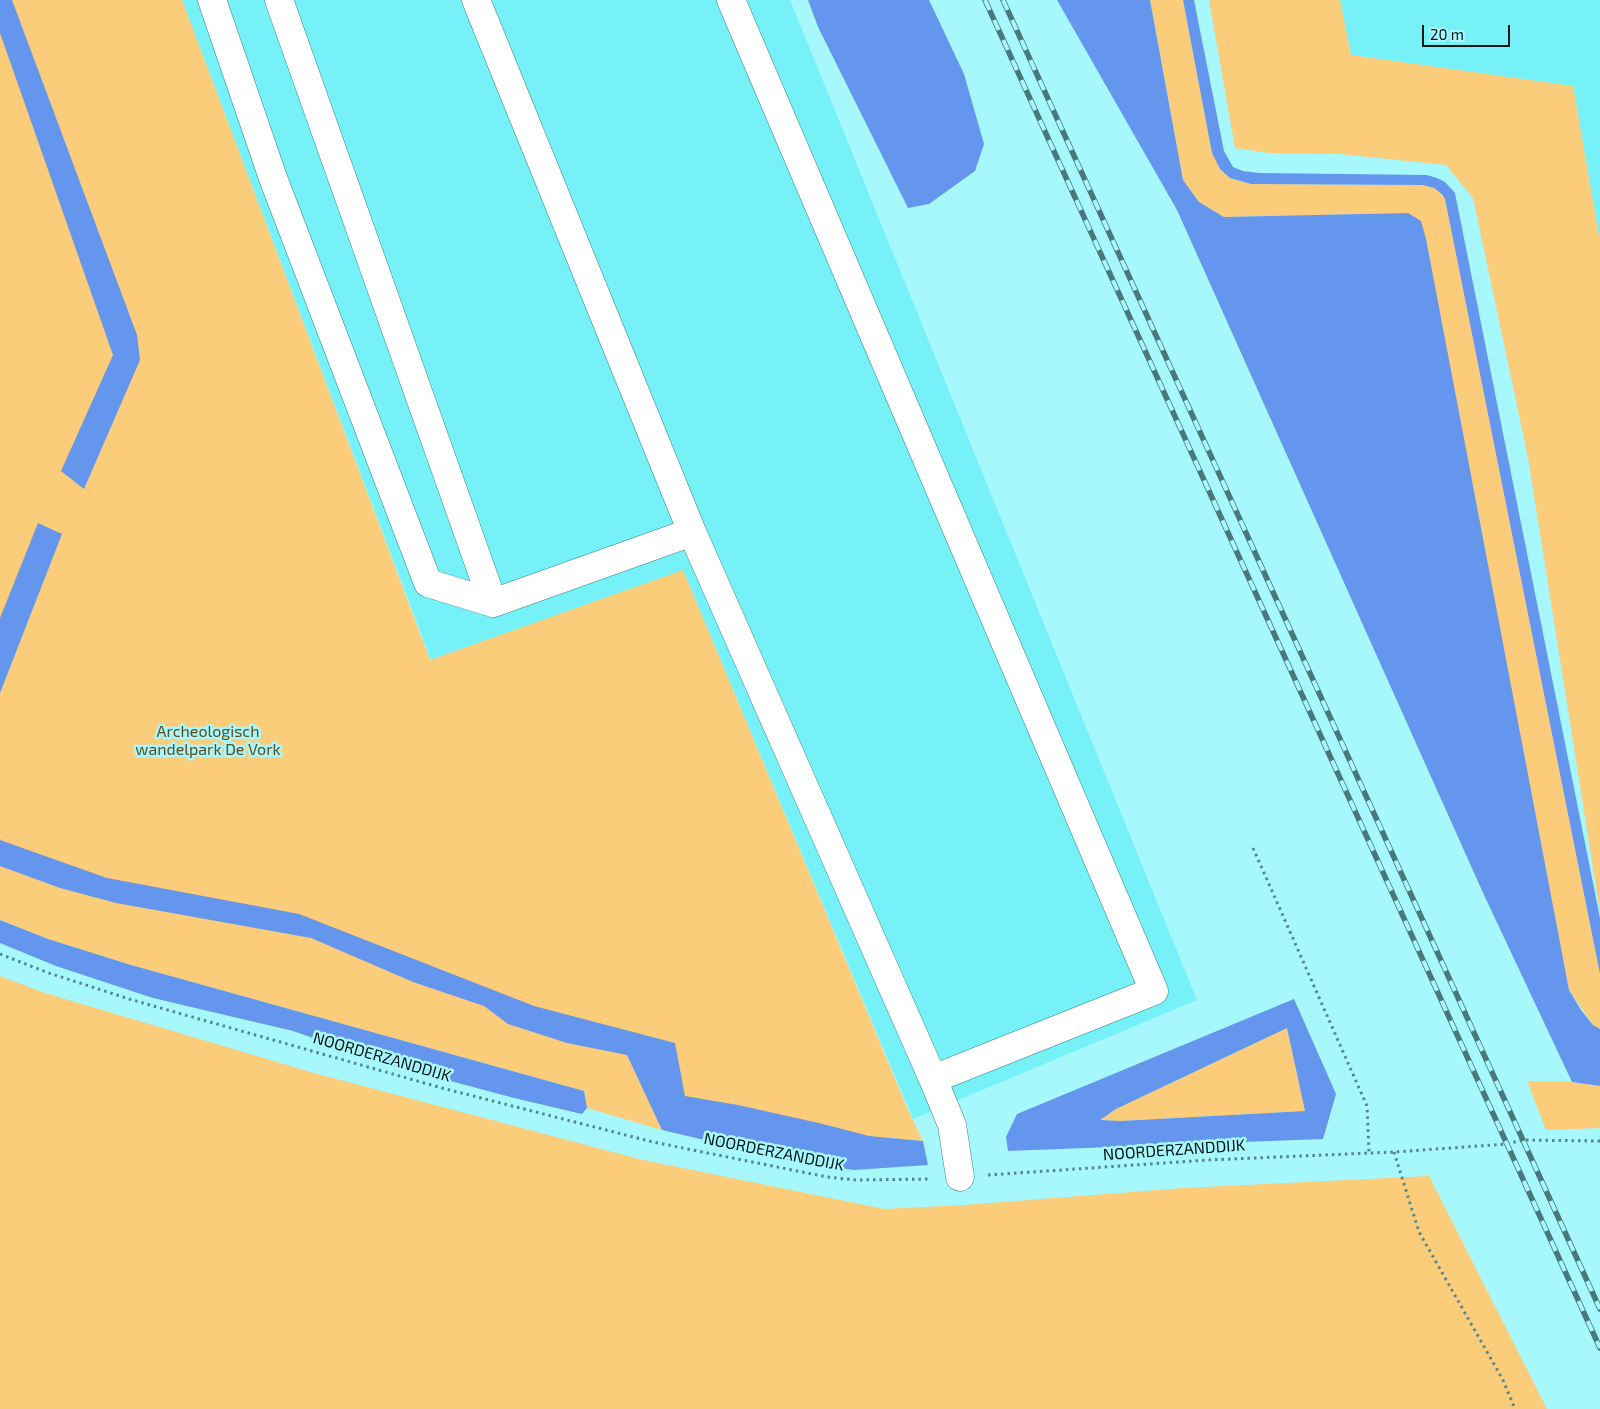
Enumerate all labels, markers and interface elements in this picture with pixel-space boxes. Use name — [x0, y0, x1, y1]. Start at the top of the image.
scale bar — [1425, 15, 1512, 47]
text: 20 m — [1430, 25, 1464, 43]
park label: Archeologisch wandelpark De Vork — [135, 722, 281, 760]
street label: NOORDERZANDDIJK — [311, 1028, 453, 1086]
street label: NOORDERZANDDIJK — [702, 1129, 846, 1175]
street label: NOORDERZANDDIJK — [1102, 1135, 1246, 1165]

